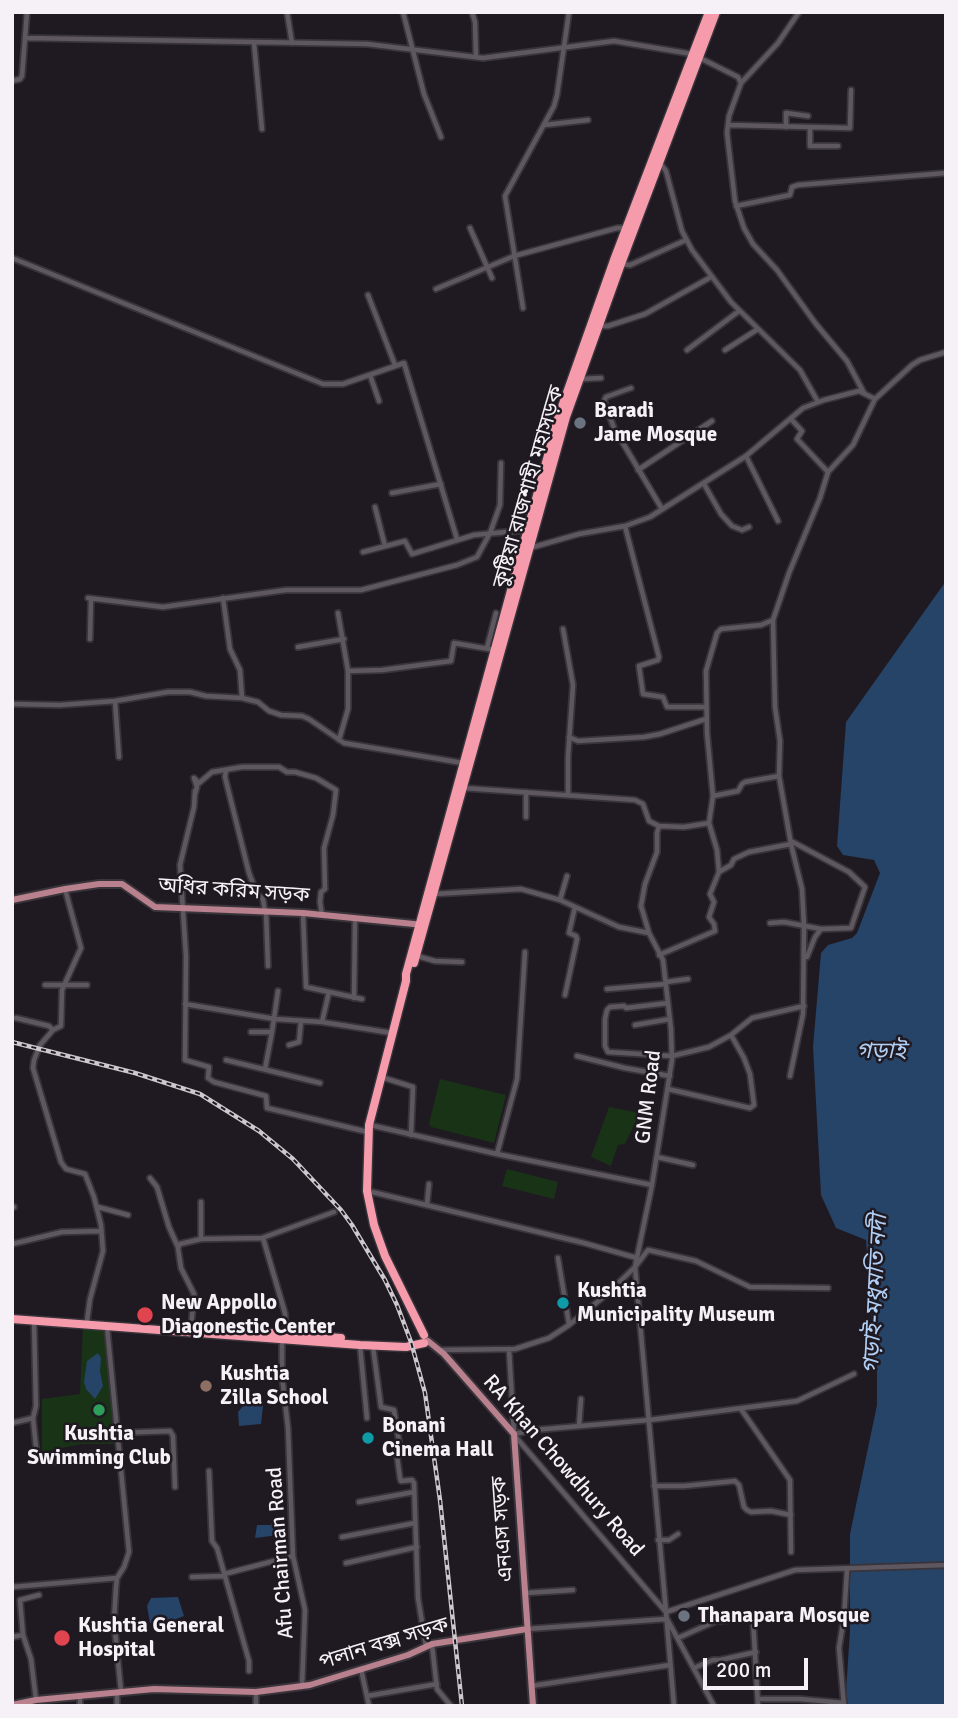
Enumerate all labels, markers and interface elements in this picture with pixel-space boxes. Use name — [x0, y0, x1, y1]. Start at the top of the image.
street label: কুষ্টিয়া রাজশাহী মহাসড়ক — [488, 383, 570, 591]
place label: Baradi Jame Mosque — [594, 398, 717, 448]
marker: Baradi Jame Mosque — [572, 415, 588, 431]
street label: অধির করিম সড়ক — [158, 873, 310, 909]
water label: গড়াই — [856, 1038, 906, 1066]
street label: GNM Road — [631, 1049, 667, 1145]
water label: গড়াই-মধুমতি নদী — [858, 1214, 894, 1374]
place label: Kushtia Municipality Museum — [577, 1278, 775, 1328]
place label: New Appollo Diagonestic Center — [161, 1290, 335, 1340]
marker: Kushtia Municipality Museum — [555, 1295, 571, 1311]
marker: New Appollo Diagonestic Center — [135, 1305, 155, 1325]
place label: Kushtia Zilla School — [220, 1361, 328, 1411]
street label: RA Khan Chowdhury Road — [477, 1370, 649, 1562]
marker: Kushtia Zilla School — [198, 1378, 214, 1394]
marker: Kushtia Swimming Club — [91, 1402, 107, 1418]
place label: Bonani Cinema Hall — [382, 1413, 493, 1463]
place label: Kushtia Swimming Club — [27, 1421, 171, 1471]
marker: Bonani Cinema Hall — [360, 1430, 376, 1446]
street label: Afu Chairman Road — [262, 1466, 300, 1640]
street label: এনএস সড়ক — [487, 1475, 519, 1583]
place label: Thanapara Mosque — [698, 1603, 870, 1629]
marker: Thanapara Mosque — [676, 1608, 692, 1624]
street label: পলান বক্স সড়ক — [316, 1612, 452, 1676]
place label: Kushtia General Hospital — [78, 1613, 224, 1663]
marker: Kushtia General Hospital — [52, 1628, 72, 1648]
scale bar — [706, 1644, 811, 1688]
text: 200 m — [716, 1657, 771, 1683]

